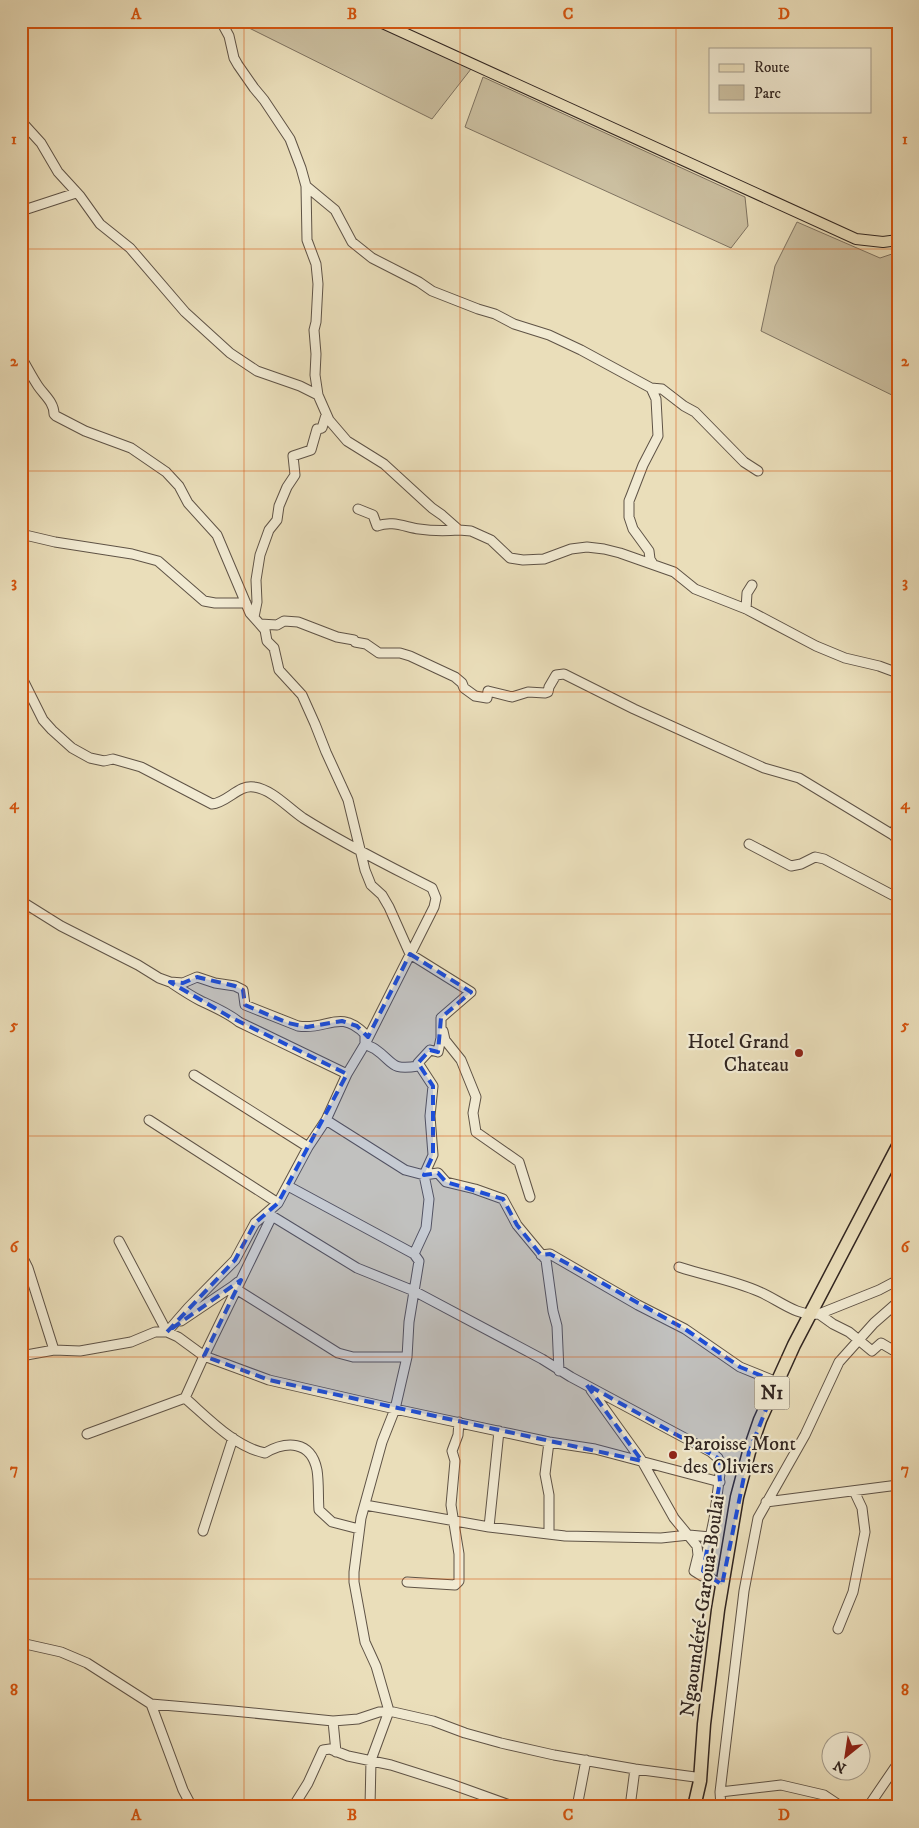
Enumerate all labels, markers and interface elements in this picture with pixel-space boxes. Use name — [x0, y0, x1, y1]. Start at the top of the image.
text: A — [130, 4, 142, 24]
text: B — [347, 4, 357, 24]
text: C — [563, 4, 573, 24]
text: D — [778, 4, 790, 24]
legend — [709, 48, 872, 112]
text: Route — [754, 58, 789, 77]
text: Parc — [754, 84, 782, 103]
text: 1 — [11, 129, 17, 149]
text: 1 — [902, 129, 908, 149]
text: 2 — [10, 351, 19, 371]
text: 2 — [901, 351, 910, 371]
text: 3 — [11, 572, 17, 592]
text: 3 — [902, 572, 908, 592]
text: 4 — [8, 794, 19, 814]
text: 4 — [899, 794, 910, 814]
text: 5 — [9, 1015, 18, 1035]
text: 5 — [900, 1015, 909, 1035]
place label: Hotel Grand Chateau — [688, 1030, 789, 1078]
marker: Hotel Grand Chateau — [793, 1047, 805, 1059]
text: 6 — [10, 1237, 20, 1257]
text: 6 — [901, 1237, 911, 1257]
road number: N1 — [754, 1376, 790, 1410]
place label: Paroisse Mont des Oliviers — [683, 1432, 796, 1480]
marker: Paroisse Mont des Oliviers — [667, 1449, 679, 1461]
text: 7 — [10, 1459, 18, 1479]
text: 7 — [901, 1459, 909, 1479]
street label: Ngaoundéré-Garoua-Boulai — [675, 1493, 731, 1719]
text: 8 — [10, 1680, 18, 1700]
text: 8 — [901, 1680, 909, 1700]
north arrow — [822, 1730, 872, 1780]
text: N — [830, 1755, 849, 1777]
text: A — [130, 1805, 142, 1825]
text: B — [347, 1805, 357, 1825]
text: C — [563, 1805, 573, 1825]
text: D — [778, 1805, 790, 1825]

